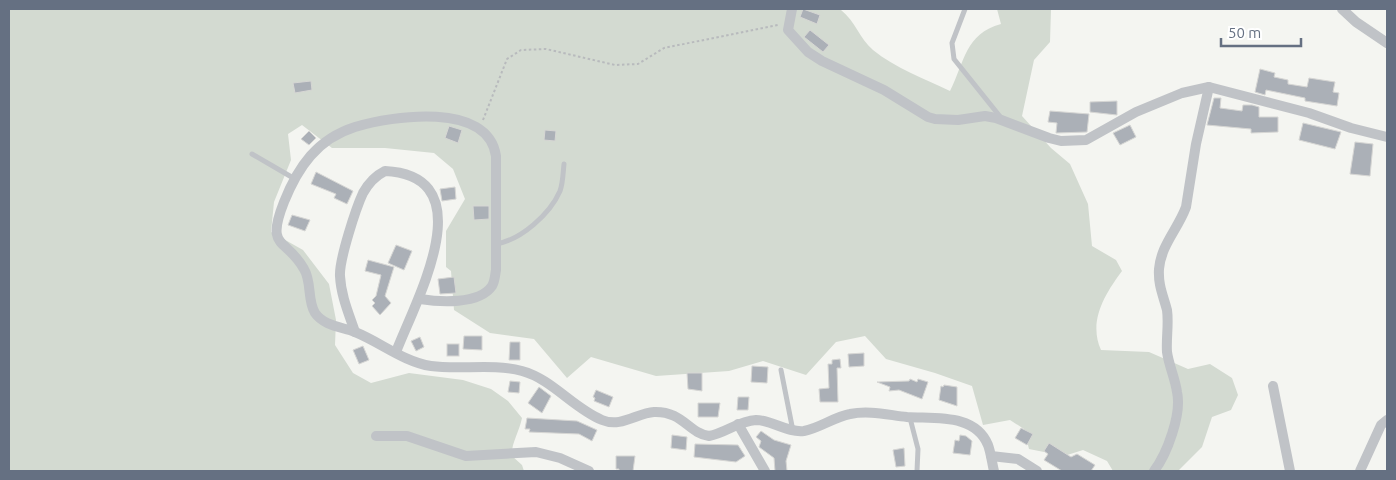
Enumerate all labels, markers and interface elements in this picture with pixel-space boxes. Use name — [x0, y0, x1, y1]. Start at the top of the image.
scale bar — [1221, 15, 1301, 47]
text: 50 m — [1228, 24, 1261, 41]

